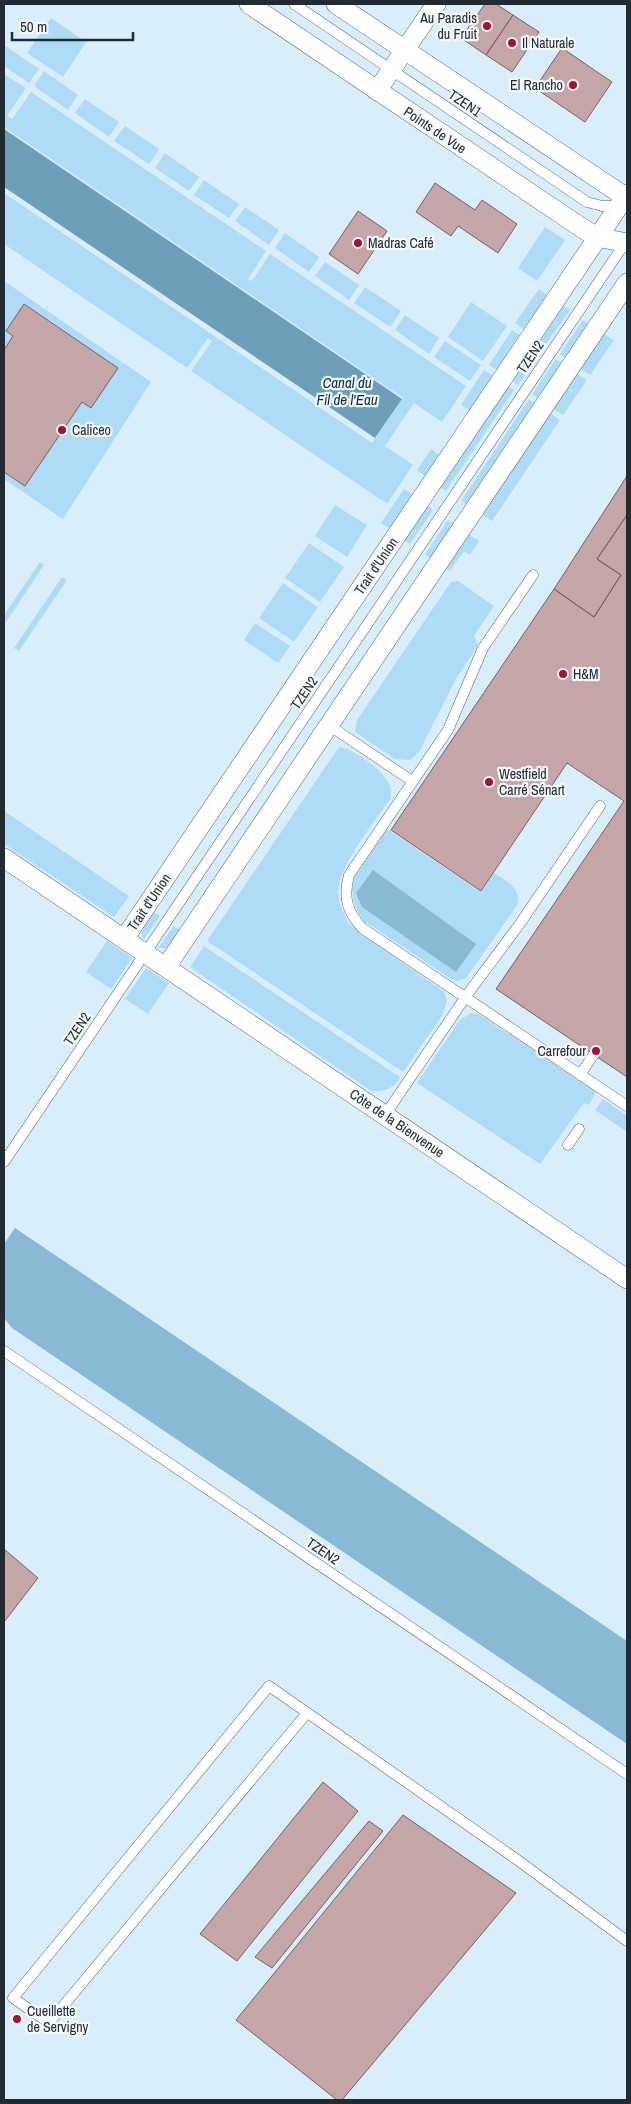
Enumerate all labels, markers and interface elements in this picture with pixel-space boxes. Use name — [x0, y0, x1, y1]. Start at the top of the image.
place label: Au Paradis du Fruit — [419, 9, 477, 43]
scale bar — [12, 10, 134, 42]
text: 50 m — [20, 16, 47, 37]
marker: Au Paradis du Fruit — [481, 20, 493, 32]
place label: Il Naturale — [522, 34, 574, 52]
marker: Il Naturale — [506, 37, 518, 49]
place label: El Rancho — [510, 76, 563, 94]
marker: El Rancho — [567, 79, 579, 91]
street label: TZEN1 — [445, 85, 486, 121]
street label: Points de Vue — [400, 102, 470, 158]
place label: Madras Café — [368, 234, 434, 252]
marker: Madras Café — [352, 237, 364, 249]
street label: TZEN2 — [512, 337, 548, 377]
water label: Canal du Fil de l'Eau — [316, 372, 378, 410]
place label: Caliceo — [72, 421, 111, 439]
marker: Caliceo — [56, 424, 68, 436]
street label: Trait d'Union — [350, 534, 402, 598]
place label: H&M — [573, 665, 599, 683]
marker: H&M — [557, 668, 569, 680]
street label: TZEN2 — [286, 673, 322, 713]
place label: Westfield Carré Sénart — [499, 765, 565, 799]
marker: Westfield Carré Sénart — [483, 776, 495, 788]
street label: Trait d'Union — [123, 870, 175, 934]
street label: TZEN2 — [59, 1009, 95, 1049]
place label: Carrefour — [538, 1042, 586, 1060]
marker: Carrefour — [590, 1045, 602, 1057]
street label: Côte de la Bienvenue — [346, 1085, 448, 1161]
street label: TZEN2 — [303, 1533, 343, 1569]
place label: Cueillette de Servigny — [27, 2002, 89, 2036]
marker: Cueillette de Servigny — [11, 2013, 23, 2025]

